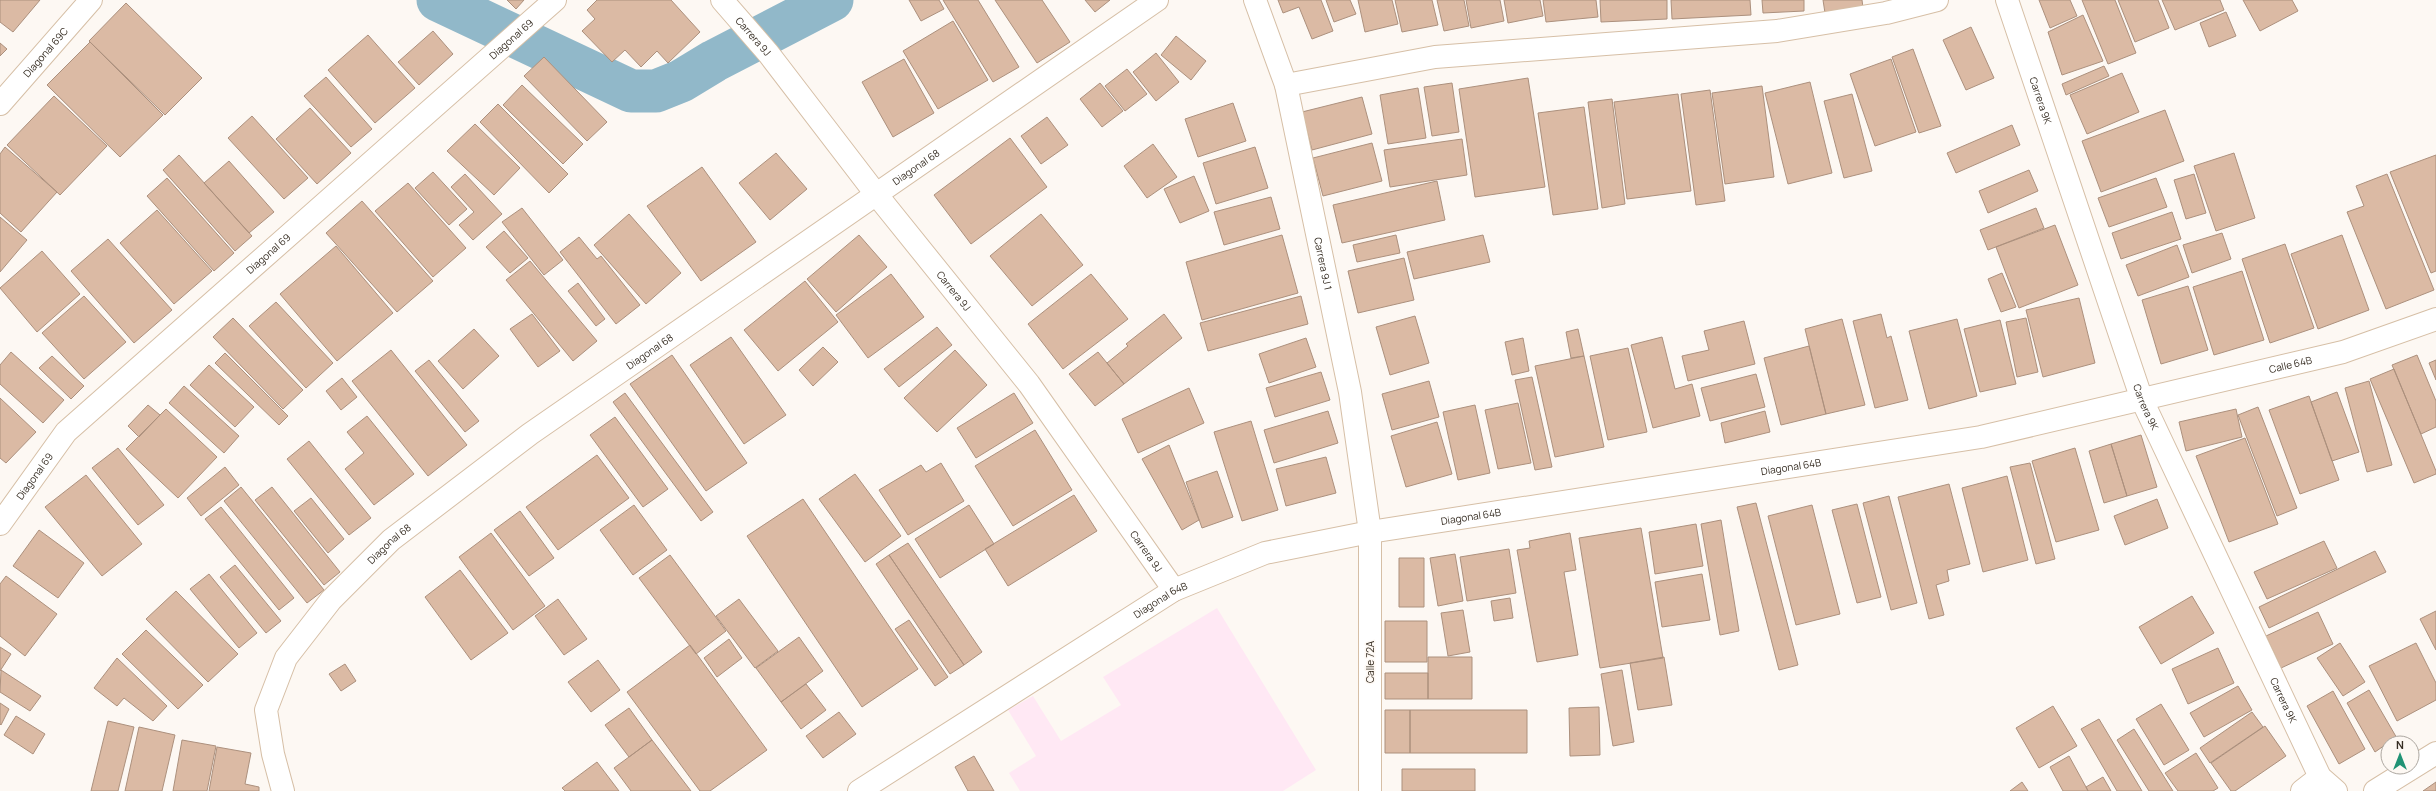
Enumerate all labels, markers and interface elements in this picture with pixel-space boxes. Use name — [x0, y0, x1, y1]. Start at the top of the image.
street label: Carrera 9J — [733, 14, 774, 59]
street label: Diagonal 69 — [486, 16, 536, 62]
street label: Diagonal 69C — [20, 24, 71, 80]
street label: Carrera 9K — [2026, 75, 2055, 126]
street label: Diagonal 68 — [890, 146, 942, 188]
street label: Diagonal 69 — [243, 230, 293, 277]
street label: Carrera 9J 1 — [1311, 236, 1336, 291]
street label: Carrera 9J — [934, 268, 974, 314]
street label: Diagonal 68 — [623, 330, 676, 373]
street label: Calle 64B — [2267, 353, 2313, 376]
street label: Carrera 9K — [2130, 382, 2162, 432]
street label: Diagonal 69 — [13, 450, 56, 502]
street label: Diagonal 64B — [1760, 455, 1822, 478]
street label: Diagonal 64B — [1440, 505, 1502, 528]
street label: Diagonal 68 — [364, 520, 414, 567]
street label: Carrera 9J — [1127, 528, 1166, 575]
street label: Diagonal 64B — [1131, 578, 1189, 621]
street label: Calle 72A — [1363, 640, 1377, 683]
street label: Carrera 9K — [2267, 675, 2300, 725]
north arrow — [2380, 735, 2420, 775]
text: N — [2396, 737, 2404, 752]

